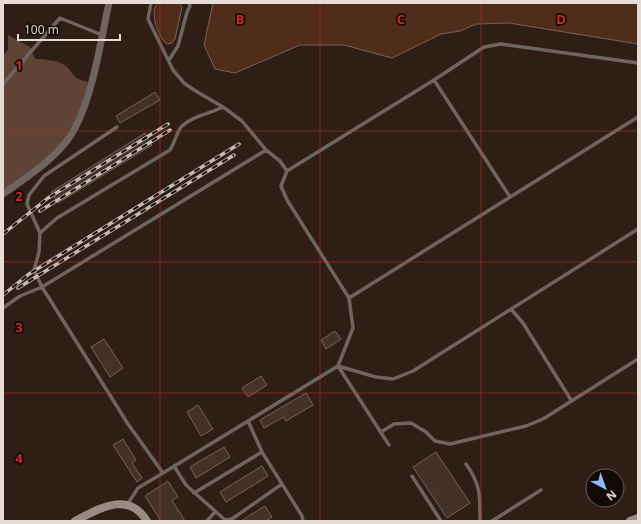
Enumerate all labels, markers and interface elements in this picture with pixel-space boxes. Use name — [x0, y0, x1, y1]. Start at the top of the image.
text: B — [236, 10, 245, 28]
text: C — [397, 10, 405, 28]
text: D — [556, 10, 566, 28]
scale bar — [18, 16, 120, 42]
text: 100 m — [24, 21, 59, 38]
text: 1 — [15, 56, 23, 74]
text: 2 — [15, 187, 23, 205]
text: 3 — [15, 318, 23, 336]
text: 4 — [15, 449, 23, 467]
north arrow — [585, 468, 625, 508]
text: N — [604, 487, 620, 505]

